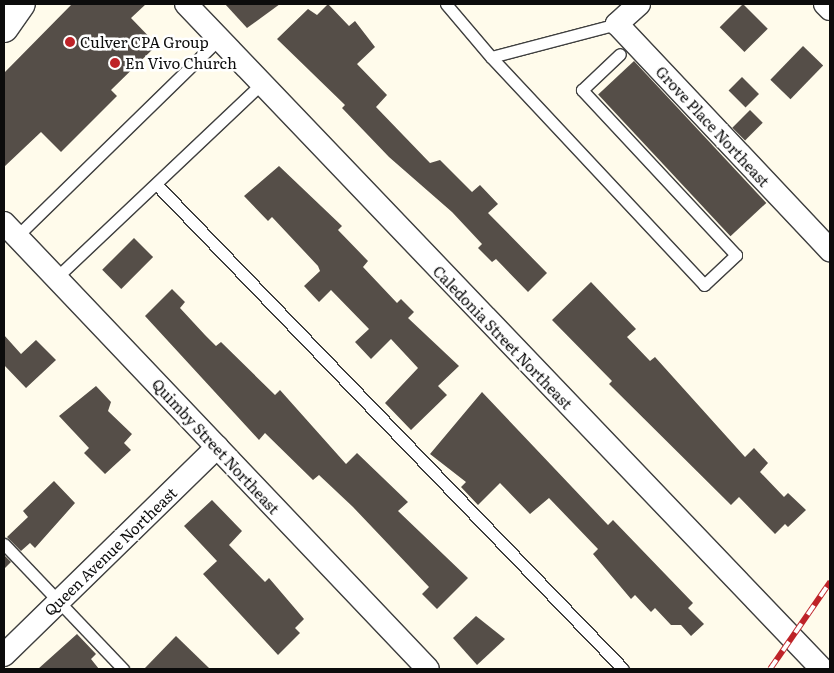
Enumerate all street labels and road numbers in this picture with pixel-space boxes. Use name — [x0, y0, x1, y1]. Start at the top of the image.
street label: Grove Place Northeast — [652, 62, 774, 190]
street label: Caledonia Street Northeast — [430, 262, 576, 412]
street label: Quimby Street Northeast — [149, 375, 283, 517]
street label: Queen Avenue Northeast — [40, 483, 180, 619]

